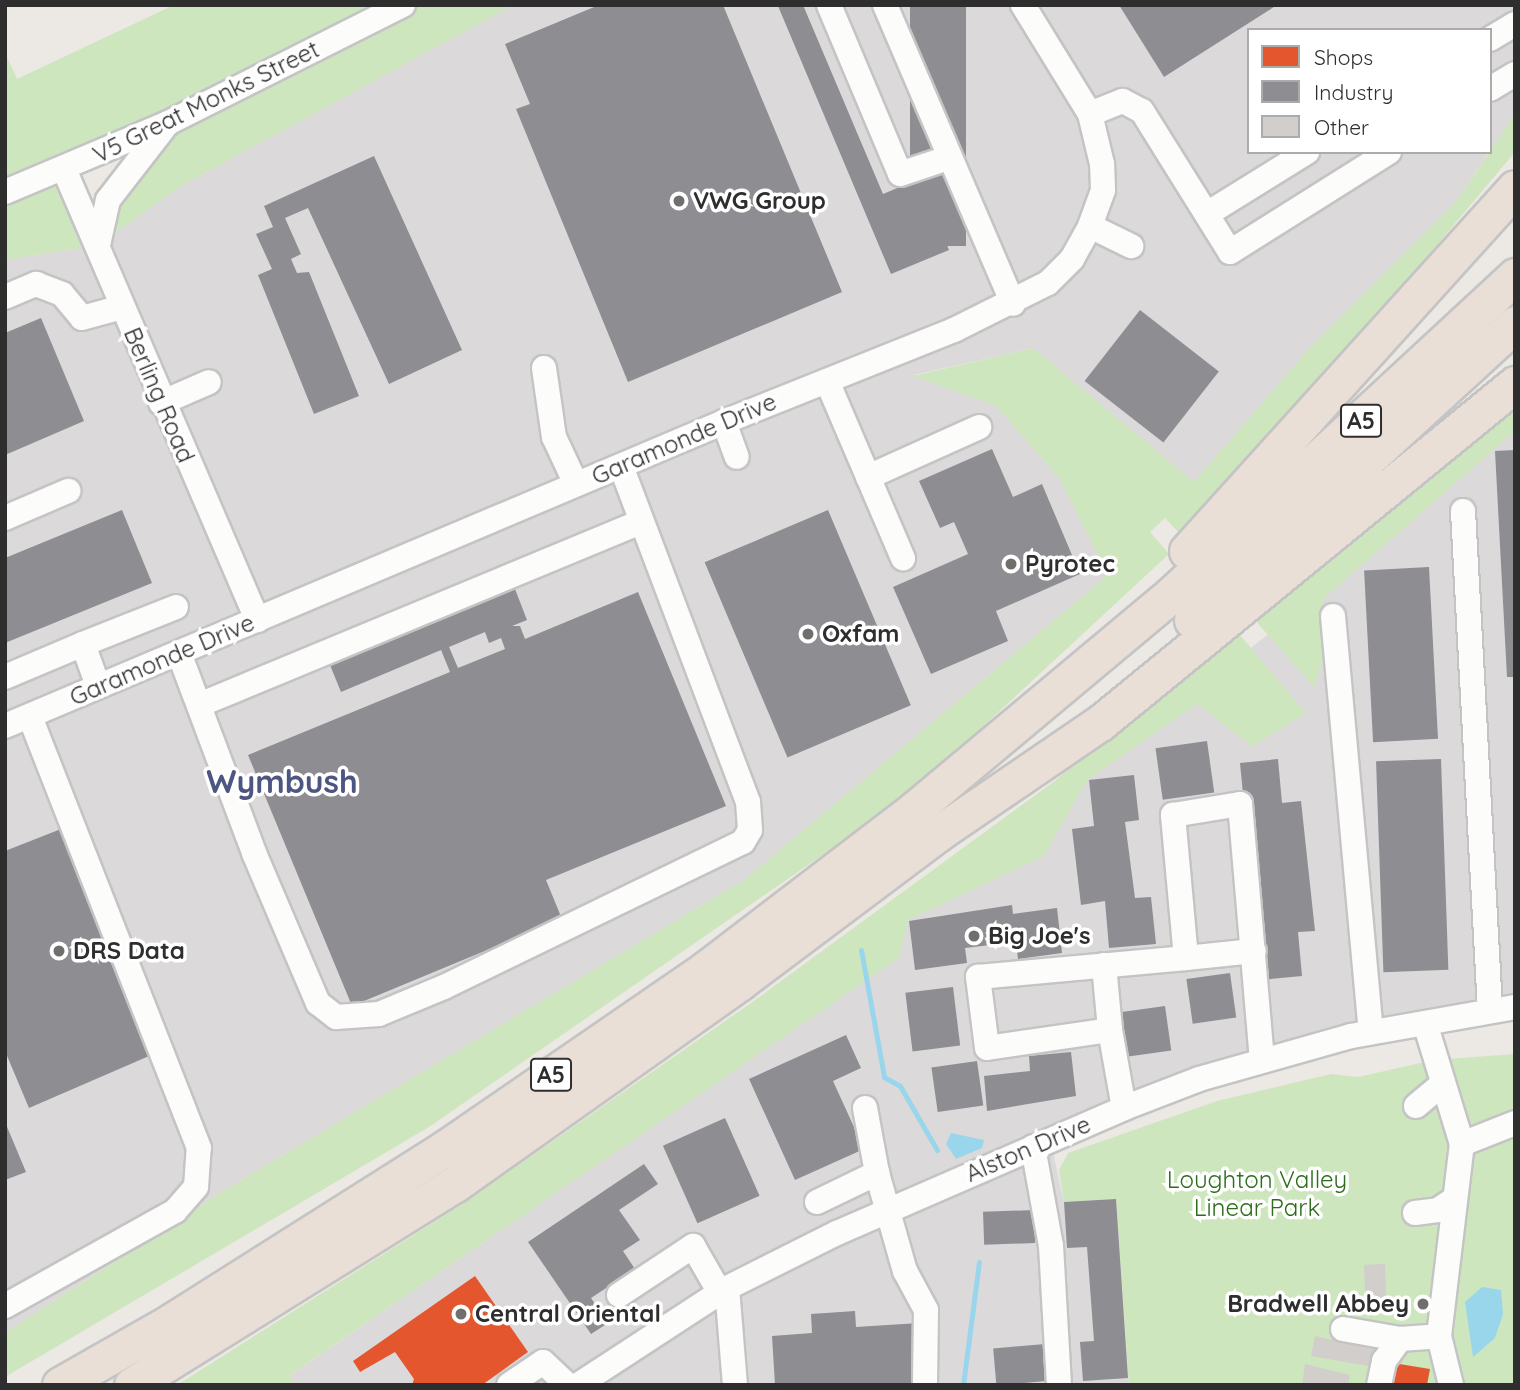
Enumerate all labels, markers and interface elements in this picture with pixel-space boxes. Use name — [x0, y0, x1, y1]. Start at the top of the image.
legend — [1247, 28, 1492, 154]
street label: V5 Great Monks Street — [88, 35, 324, 169]
text: Shops — [1314, 44, 1373, 70]
text: Industry — [1314, 79, 1393, 105]
text: Other — [1314, 114, 1369, 140]
place label: VWG Group — [693, 187, 826, 215]
marker: VWG Group — [671, 193, 687, 209]
street label: Berling Road — [118, 323, 200, 467]
street label: Garamonde Drive — [587, 387, 781, 491]
road number: A5 — [1340, 402, 1382, 440]
place label: Pyrotec — [1025, 550, 1115, 578]
marker: Pyrotec — [1003, 556, 1019, 572]
street label: Garamonde Drive — [65, 608, 259, 712]
place label: Oxfam — [822, 620, 899, 648]
marker: Oxfam — [800, 626, 816, 642]
district label: Wymbush — [206, 762, 358, 800]
place label: Big Joe's — [988, 922, 1090, 950]
marker: Big Joe's — [966, 928, 982, 944]
place label: DRS Data — [73, 937, 185, 965]
marker: DRS Data — [51, 943, 67, 959]
road number: A5 — [530, 1056, 572, 1094]
street label: Alston Drive — [961, 1110, 1095, 1188]
park label: Loughton Valley Linear Park — [1167, 1166, 1347, 1222]
place label: Bradwell Abbey — [1227, 1290, 1409, 1318]
marker: Bradwell Abbey — [1415, 1296, 1431, 1312]
place label: Central Oriental — [475, 1300, 661, 1328]
marker: Central Oriental — [453, 1306, 469, 1322]

